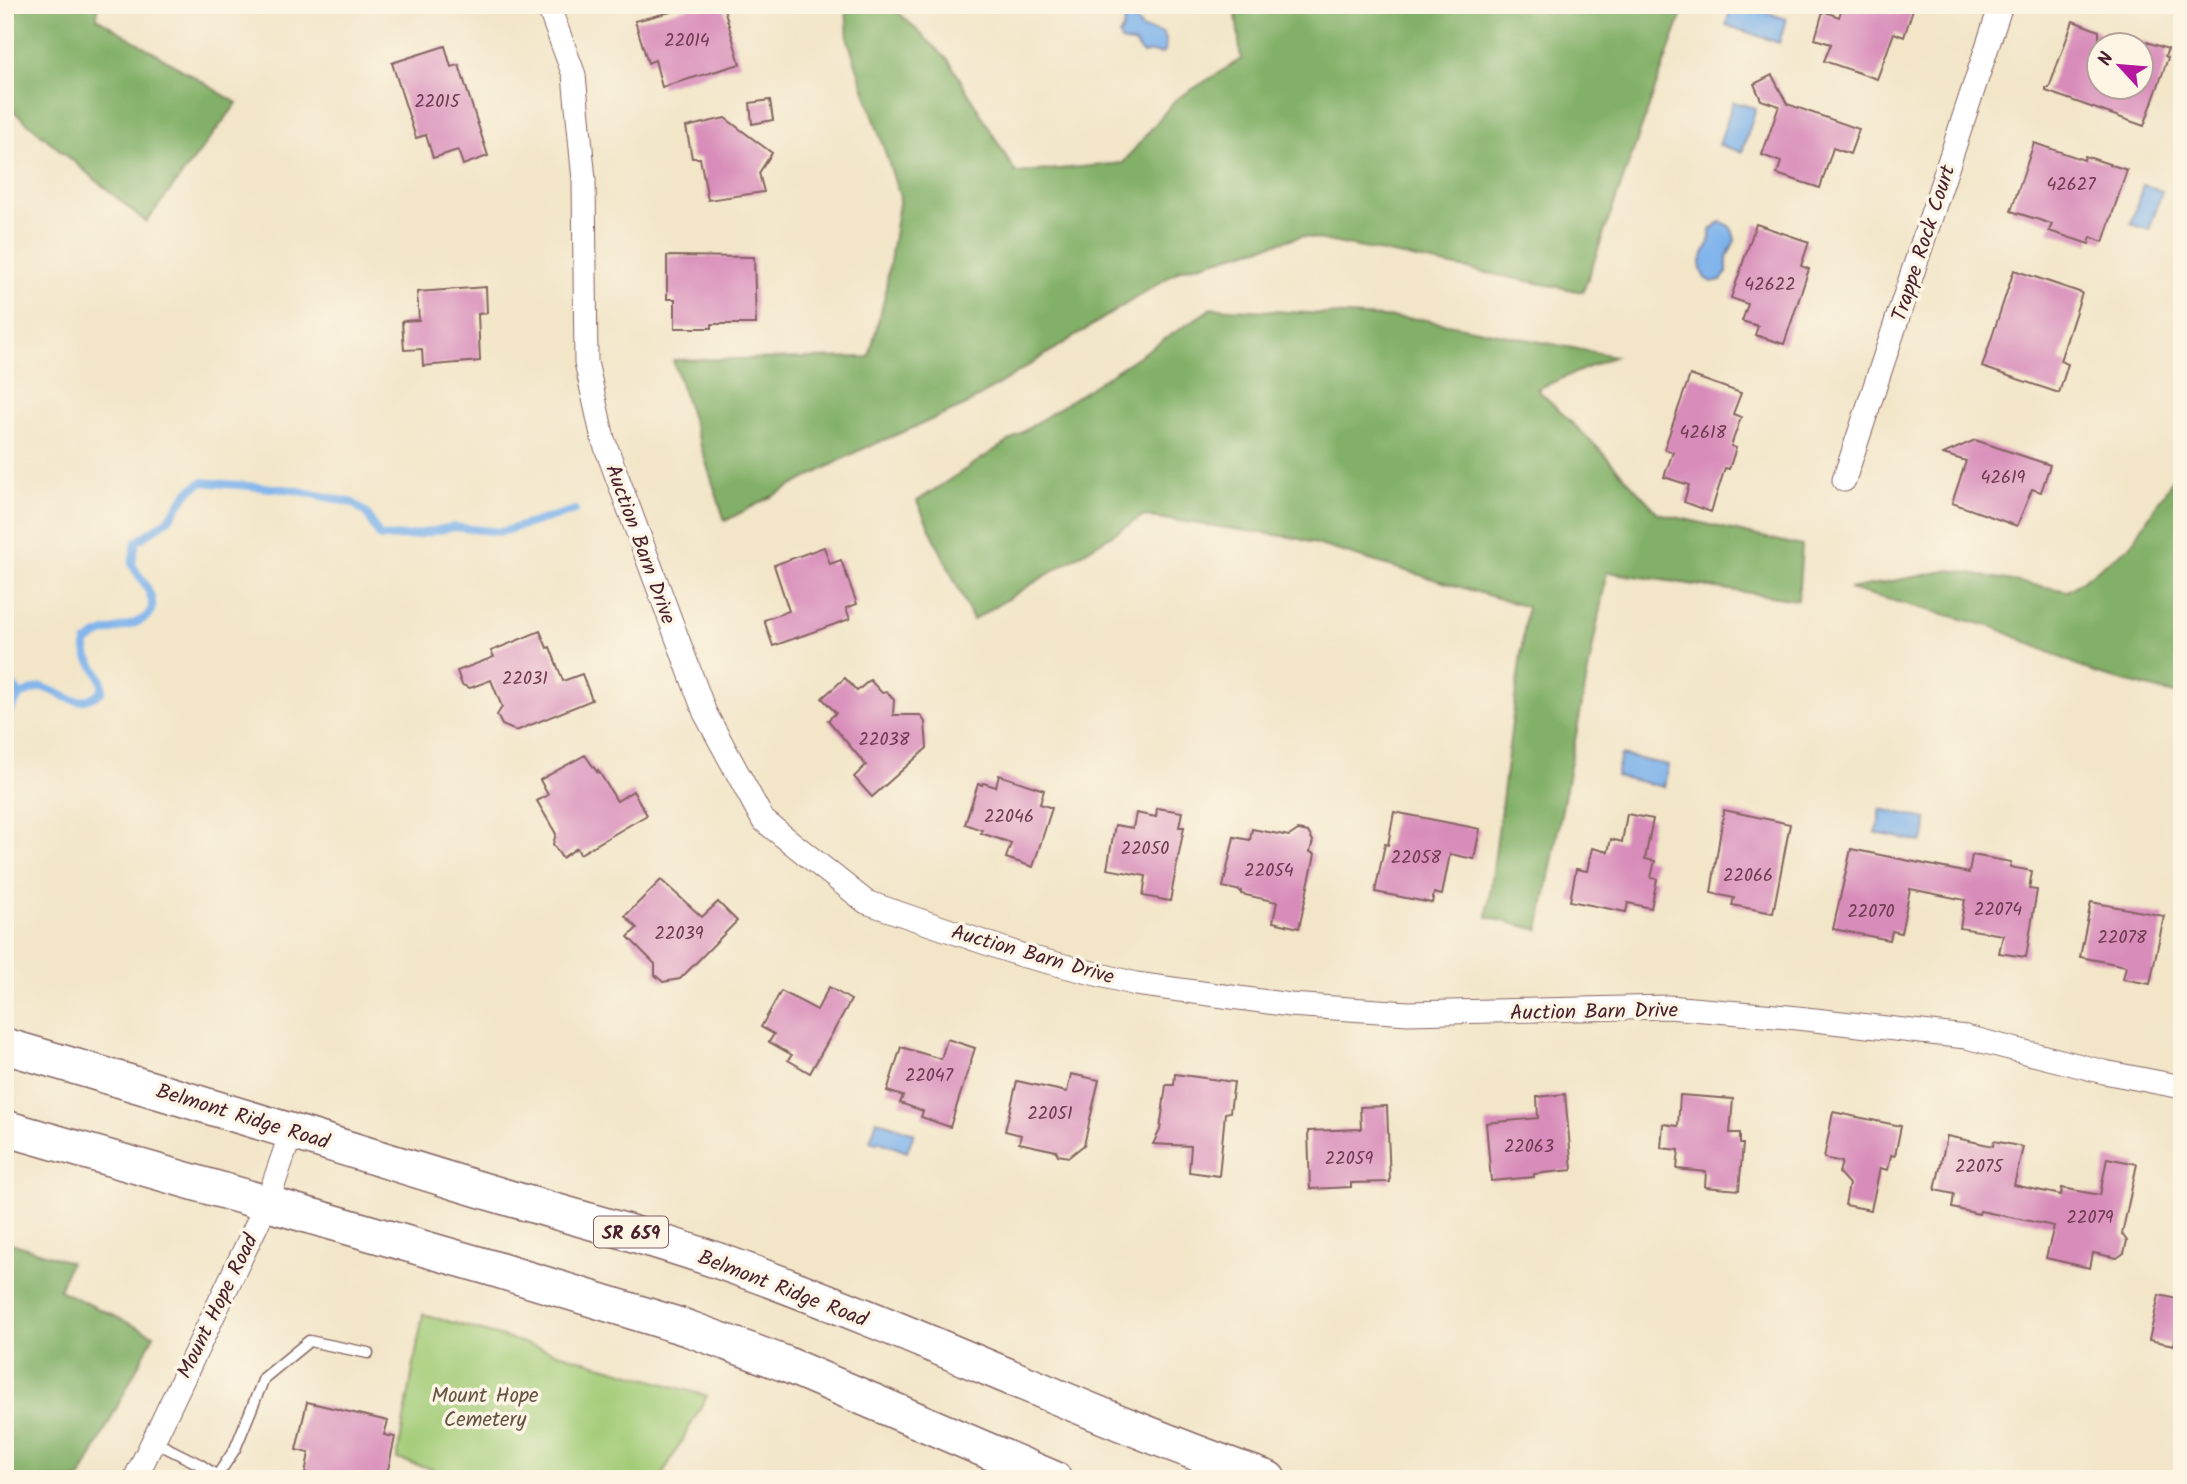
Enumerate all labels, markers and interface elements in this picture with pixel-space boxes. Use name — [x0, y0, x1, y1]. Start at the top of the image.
house number: 22014 — [664, 27, 710, 56]
north arrow — [2086, 32, 2156, 102]
text: N — [2090, 47, 2123, 71]
house number: 22015 — [414, 88, 461, 117]
street label: Trappe Rock Court — [1884, 160, 1966, 326]
house number: 42627 — [2046, 171, 2096, 200]
house number: 42622 — [1744, 271, 1796, 300]
house number: 42618 — [1680, 419, 1727, 448]
street label: Auction Barn Drive — [595, 460, 684, 630]
house number: 42619 — [1981, 464, 2026, 493]
house number: 22031 — [502, 665, 548, 694]
house number: 22038 — [858, 726, 910, 755]
house number: 22046 — [984, 803, 1034, 832]
house number: 22050 — [1121, 835, 1169, 864]
house number: 22058 — [1391, 844, 1441, 873]
house number: 22054 — [1244, 857, 1294, 886]
house number: 22066 — [1723, 862, 1773, 891]
house number: 22074 — [1974, 896, 2022, 925]
house number: 22070 — [1847, 898, 1895, 927]
street label: Auction Barn Drive — [947, 916, 1118, 995]
house number: 22039 — [655, 920, 704, 949]
house number: 22078 — [2097, 924, 2147, 953]
street label: Auction Barn Drive — [1510, 995, 1679, 1030]
house number: 22047 — [905, 1062, 954, 1091]
street label: Belmont Ridge Road — [152, 1075, 334, 1160]
house number: 22051 — [1027, 1100, 1073, 1129]
house number: 22063 — [1504, 1133, 1554, 1162]
house number: 22059 — [1325, 1145, 1373, 1174]
house number: 22075 — [1955, 1153, 2004, 1182]
house number: 22079 — [2067, 1204, 2114, 1233]
road number: SR 659 — [594, 1216, 668, 1248]
street label: Mount Hope Road — [169, 1228, 268, 1385]
street label: Belmont Ridge Road — [693, 1242, 873, 1337]
park label: Mount Hope Cemetery — [432, 1380, 539, 1437]

